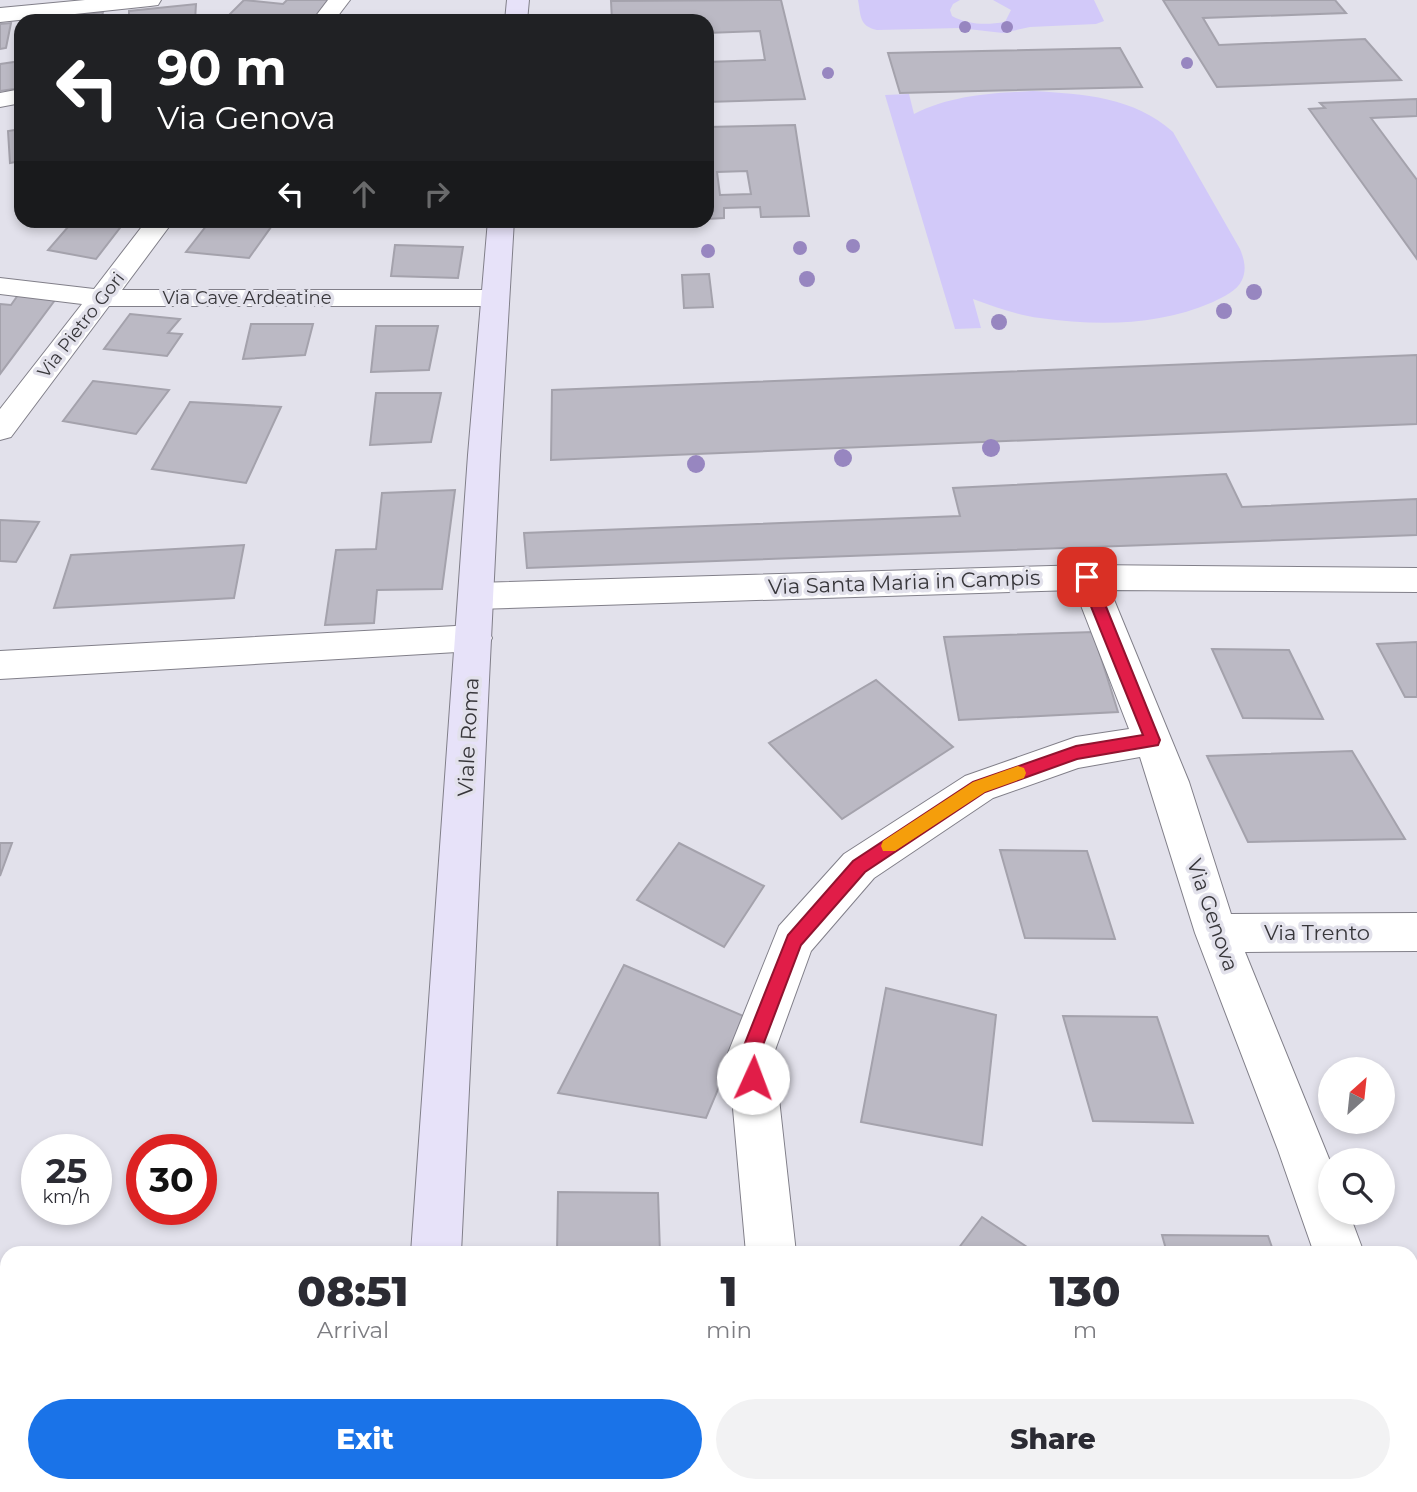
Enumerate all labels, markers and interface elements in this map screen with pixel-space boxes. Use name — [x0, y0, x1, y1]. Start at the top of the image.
text: 90 m — [157, 38, 287, 97]
icon: left — [42, 42, 133, 133]
text: Via Genova — [157, 98, 336, 137]
icon: left — [272, 175, 310, 213]
icon: ahead — [345, 175, 383, 213]
icon: right — [418, 175, 456, 213]
street label: Via Pietro Gori — [33, 268, 129, 382]
street label: Via Cave Ardeatine — [162, 287, 332, 309]
pin — [1057, 547, 1117, 607]
icon: arrive — [1068, 558, 1106, 596]
street label: Via Santa Maria in Campis — [767, 565, 1041, 599]
street label: Viale Roma — [452, 677, 484, 797]
street label: Via Genova — [1182, 856, 1244, 974]
street label: Via Trento — [1264, 920, 1370, 945]
position arrow — [716, 1041, 790, 1115]
north arrow — [1318, 1057, 1395, 1134]
map controls — [1318, 1057, 1395, 1225]
speed limit sign: 30 — [126, 1134, 217, 1225]
button: search — [1318, 1148, 1395, 1225]
text: 25 — [46, 1149, 87, 1192]
text: km/h — [42, 1186, 91, 1208]
text: 08:51 — [297, 1265, 409, 1317]
text: 1 — [721, 1265, 738, 1317]
text: 130 — [1049, 1265, 1121, 1317]
text: Arrival — [317, 1316, 389, 1344]
text: min — [706, 1316, 752, 1344]
text: m — [1073, 1316, 1097, 1344]
button: Exit — [28, 1399, 702, 1479]
button: Share — [716, 1399, 1390, 1479]

